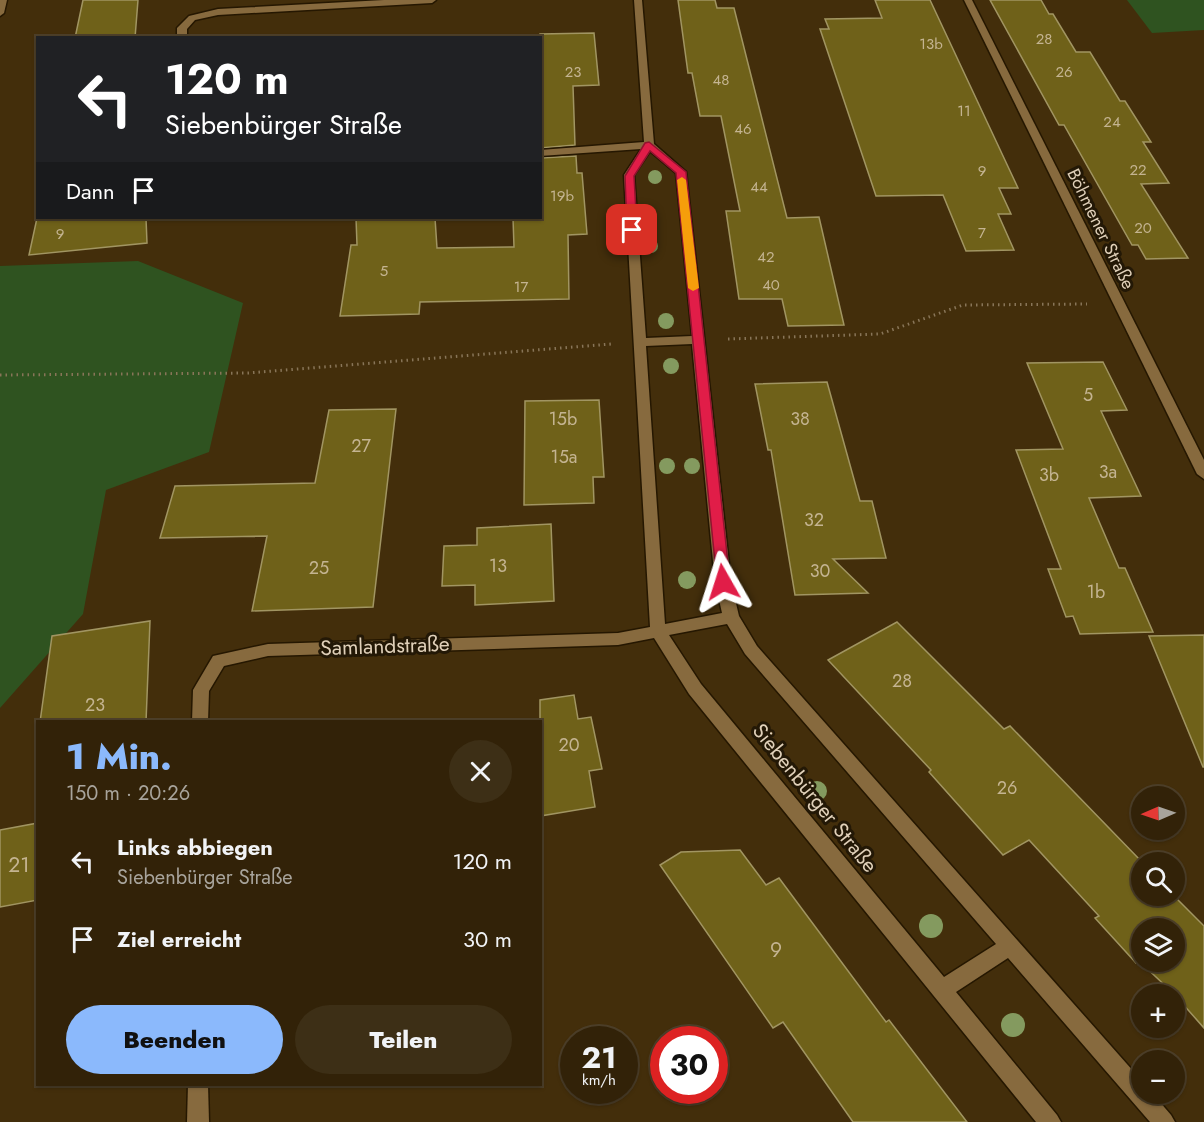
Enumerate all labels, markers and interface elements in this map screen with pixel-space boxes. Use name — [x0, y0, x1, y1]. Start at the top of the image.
house number: 28 — [1036, 28, 1052, 50]
house number: 13b — [919, 33, 943, 55]
text: 120 m — [165, 49, 289, 110]
icon: left — [66, 60, 144, 138]
house number: 23 — [565, 61, 581, 83]
house number: 26 — [1055, 61, 1073, 83]
house number: 48 — [713, 69, 729, 91]
house number: 11 — [957, 100, 971, 122]
text: Siebenbürger Straße — [165, 105, 402, 144]
house number: 24 — [1103, 111, 1121, 133]
house number: 46 — [734, 118, 752, 140]
house number: 22 — [1129, 159, 1147, 181]
house number: 9 — [978, 160, 986, 182]
street label: Böhmener Straße — [1061, 164, 1141, 294]
icon: arrive — [127, 174, 160, 207]
text: Dann — [66, 175, 115, 207]
house number: 44 — [750, 176, 768, 198]
house number: 19b — [550, 185, 574, 207]
pin — [606, 204, 657, 255]
icon: arrive — [615, 213, 648, 246]
house number: 20 — [1134, 217, 1152, 239]
house number: 7 — [978, 222, 986, 244]
house number: 9 — [56, 223, 64, 245]
house number: 42 — [757, 246, 775, 268]
house number: 5 — [380, 260, 388, 282]
house number: 40 — [762, 274, 780, 296]
house number: 17 — [514, 276, 528, 298]
house number: 5 — [1083, 382, 1093, 408]
house number: 15b — [549, 406, 577, 432]
house number: 38 — [790, 406, 810, 432]
house number: 27 — [351, 433, 371, 459]
house number: 15a — [551, 444, 577, 470]
house number: 3a — [1099, 459, 1117, 485]
house number: 3b — [1039, 462, 1059, 488]
house number: 32 — [804, 507, 824, 533]
position arrow — [691, 550, 755, 614]
house number: 13 — [489, 553, 507, 579]
house number: 25 — [309, 555, 329, 581]
house number: 30 — [810, 558, 831, 584]
house number: 1b — [1087, 579, 1105, 605]
street label: Samlandstraße — [320, 629, 450, 663]
house number: 28 — [892, 668, 912, 694]
house number: 23 — [85, 692, 105, 718]
street label: Siebenbürger Straße — [745, 717, 885, 879]
text: 1 Min. — [66, 730, 172, 782]
house number: 20 — [558, 732, 580, 758]
button: close — [449, 740, 512, 803]
house number: 26 — [997, 775, 1017, 801]
text: 150 m · 20:26 — [66, 779, 190, 808]
north arrow — [1131, 786, 1185, 840]
map controls — [1131, 786, 1185, 1104]
text: Links abbiegen — [117, 831, 273, 863]
icon: left — [66, 845, 99, 878]
text: 120 m — [453, 845, 512, 877]
house number: 21 — [8, 850, 30, 880]
button: search — [1131, 852, 1185, 906]
text: Siebenbürger Straße — [117, 863, 293, 892]
button: layers — [1131, 918, 1185, 972]
icon: arrive — [66, 923, 99, 956]
text: Ziel erreicht — [117, 923, 241, 955]
text: 30 m — [463, 923, 512, 955]
house number: 9 — [770, 935, 782, 965]
button: + — [1131, 984, 1185, 1038]
button: Beenden — [66, 1005, 283, 1074]
button: Teilen — [295, 1005, 512, 1074]
speed limit sign: 30 — [650, 1026, 728, 1104]
text: 21 — [582, 1036, 616, 1079]
button: − — [1131, 1050, 1185, 1104]
text: km/h — [582, 1069, 616, 1091]

